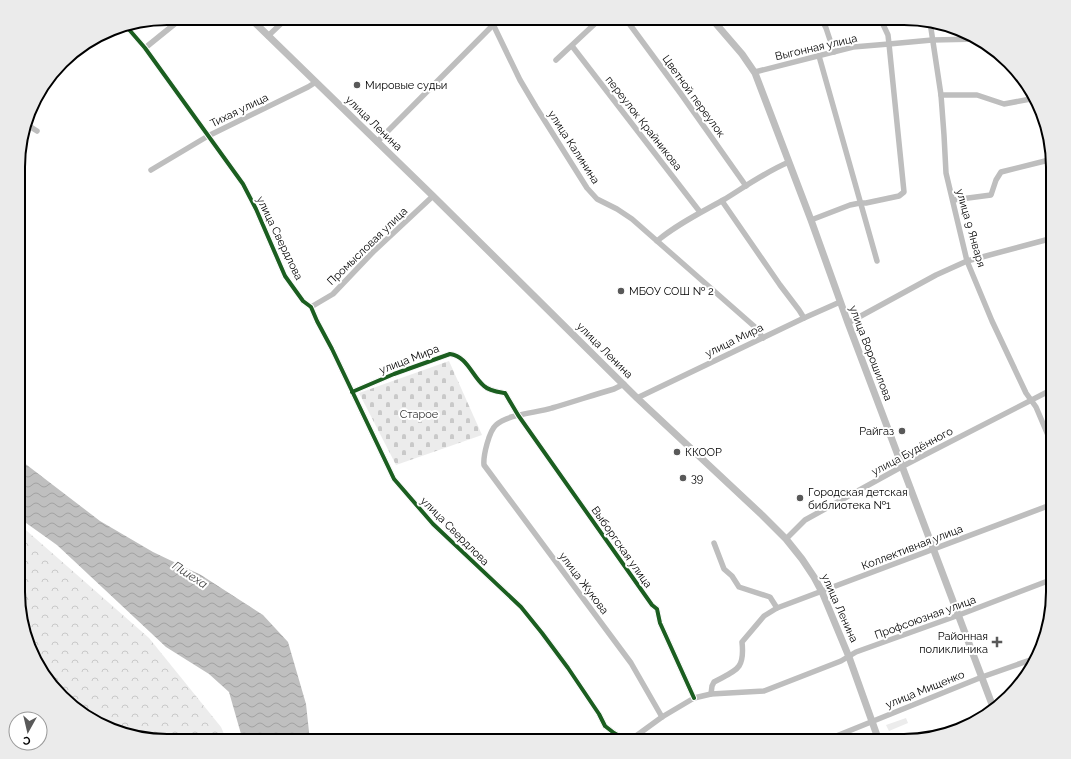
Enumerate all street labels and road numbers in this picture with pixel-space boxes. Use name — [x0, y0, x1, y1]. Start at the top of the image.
street label: Выгонная улица — [774, 32, 858, 63]
street label: Цветной переулок — [659, 53, 728, 140]
street label: переулок Крайникова — [603, 74, 684, 173]
street label: Тихая улица — [208, 91, 270, 130]
street label: улица Ленина — [343, 93, 405, 154]
street label: улица Калинина — [545, 108, 602, 186]
street label: улица 9 Января — [953, 187, 988, 269]
street label: улица Свердлова — [254, 194, 305, 282]
street label: Промысловая улица — [325, 205, 410, 288]
street label: улица Ворошилова — [846, 304, 895, 403]
street label: улица Ленина — [574, 320, 635, 381]
street label: улица Мира — [703, 321, 765, 360]
street label: улица Мира — [377, 342, 441, 377]
street label: улица Будённого — [869, 424, 956, 478]
street label: улица Свердлова — [418, 494, 492, 568]
street label: Выборгская улица — [589, 504, 655, 590]
street label: Коллективная улица — [860, 522, 965, 573]
street label: улица Жукова — [556, 550, 611, 617]
street label: улица Ленина — [819, 572, 860, 645]
street label: Профсоюзная улица — [873, 593, 978, 642]
street label: улица Мищенко — [884, 668, 967, 711]

